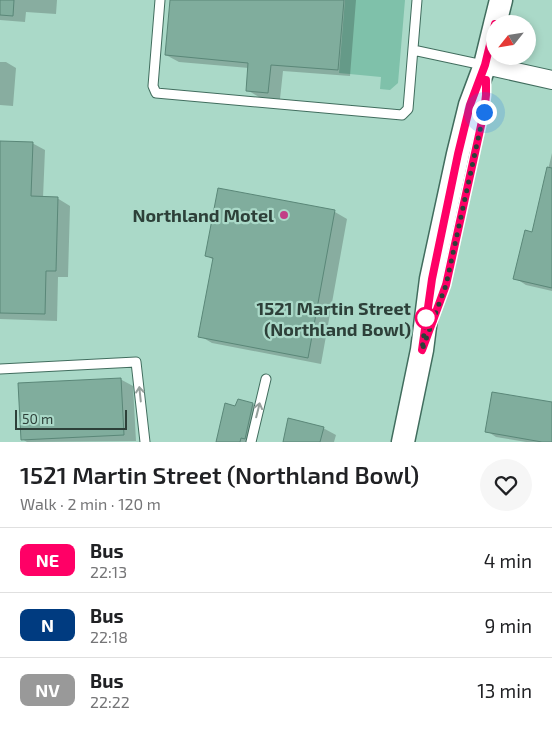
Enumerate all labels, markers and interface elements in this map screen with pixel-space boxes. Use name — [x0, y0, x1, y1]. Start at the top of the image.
north arrow — [486, 15, 536, 65]
map controls — [486, 15, 536, 65]
your location — [472, 100, 497, 125]
place label: Northland Motel — [132, 204, 274, 226]
marker: Northland Motel — [278, 209, 290, 221]
place label: 1521 Martin Street (Northland Bowl) — [257, 297, 412, 340]
marker: 1521 Martin Street (Northland Bowl) — [415, 307, 437, 329]
one-way arrow — [135, 386, 145, 402]
one-way arrow — [254, 403, 263, 419]
scale bar — [15, 407, 128, 430]
text: 50 m — [22, 410, 53, 427]
button: heart — [480, 459, 532, 511]
text: 1521 Martin Street (Northland Bowl) — [20, 460, 419, 489]
text: Walk · 2 min · 120 m — [20, 494, 161, 513]
text: Bus — [90, 539, 124, 562]
text: NE — [36, 549, 59, 571]
text: 4 min — [484, 549, 532, 572]
text: 22:13 — [90, 562, 127, 581]
text: Bus — [90, 604, 124, 627]
text: N — [41, 614, 54, 636]
text: 9 min — [484, 614, 532, 637]
text: 22:18 — [90, 627, 128, 646]
text: Bus — [90, 669, 124, 692]
text: NV — [35, 679, 60, 701]
text: 13 min — [477, 679, 532, 702]
text: 22:22 — [90, 692, 130, 711]

